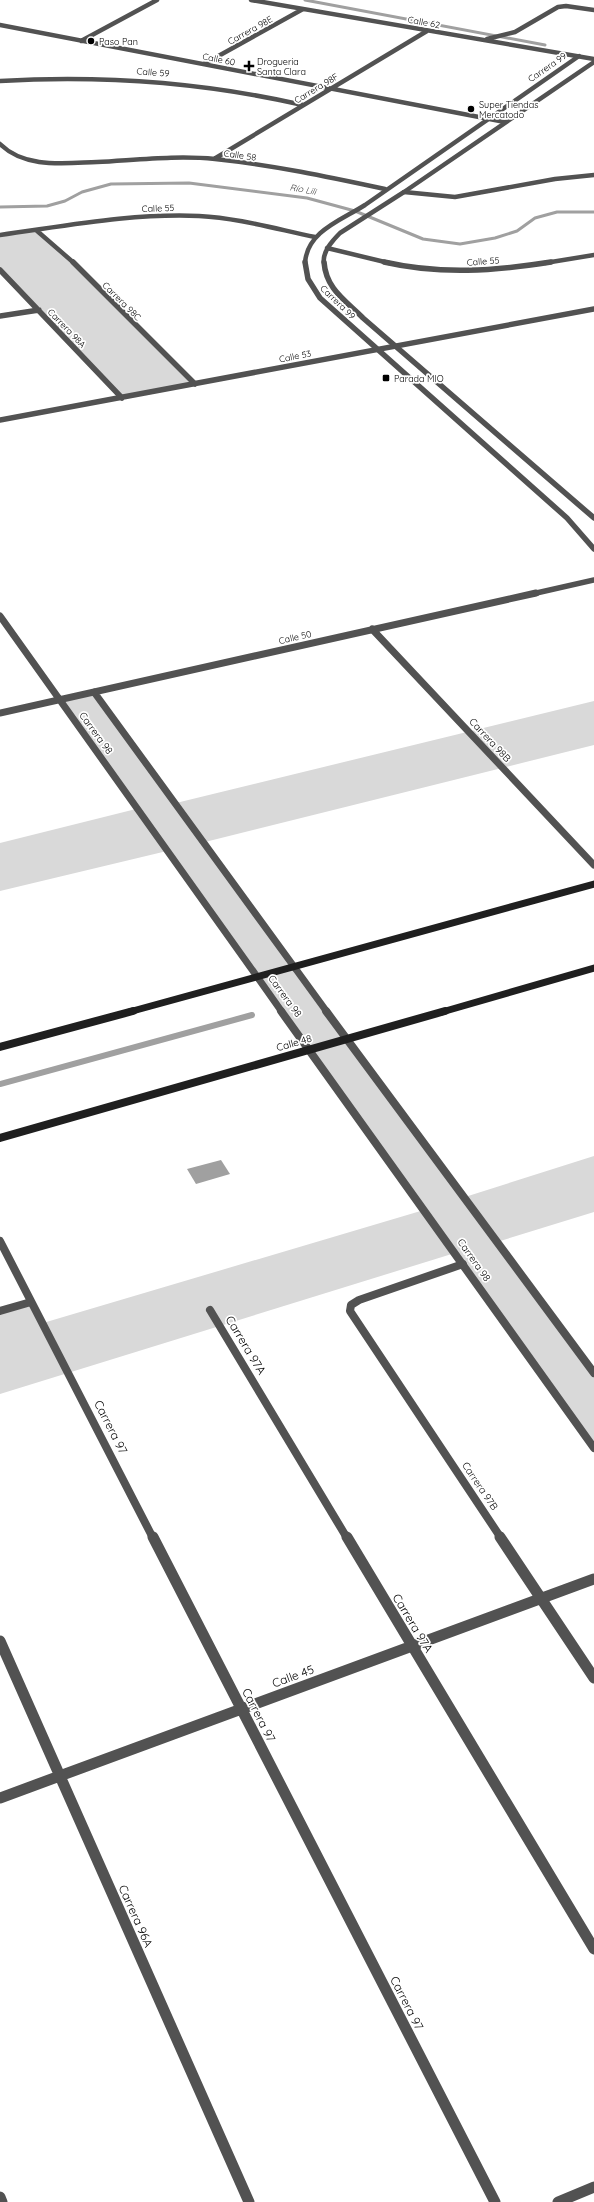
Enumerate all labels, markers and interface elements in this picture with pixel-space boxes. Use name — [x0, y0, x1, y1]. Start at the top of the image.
street label: Carrera 98E — [226, 13, 274, 47]
street label: Calle 62 — [407, 14, 441, 30]
marker: Paso Pan — [86, 36, 96, 46]
place label: Paso Pan — [99, 36, 138, 47]
street label: Calle 60 — [202, 50, 236, 68]
street label: Carrera 99 — [526, 50, 568, 84]
place label: Drogueria Santa Clara — [257, 56, 306, 77]
marker: Drogueria Santa Clara — [244, 61, 254, 71]
street label: Calle 59 — [136, 65, 170, 79]
street label: Carrera 98F — [292, 71, 340, 105]
place label: Super Tiendas Mercatodo — [479, 99, 538, 120]
marker: Super Tiendas Mercatodo — [466, 104, 476, 114]
street label: Calle 58 — [223, 147, 257, 163]
water label: Río Lili — [289, 181, 318, 197]
street label: Calle 55 — [141, 202, 175, 214]
street label: Calle 55 — [466, 254, 500, 268]
street label: Carrera 98C — [100, 279, 144, 323]
street label: Carrera 99 — [318, 283, 358, 321]
street label: Carrera 98A — [46, 306, 88, 350]
street label: Calle 53 — [278, 347, 312, 365]
marker: Parada MIO — [381, 373, 391, 383]
place label: Parada MIO — [394, 373, 444, 384]
street label: Calle 50 — [278, 628, 312, 646]
street label: Carrera 98 — [76, 709, 116, 757]
street label: Carrera 98B — [466, 715, 514, 765]
street label: Carrera 98 — [265, 972, 305, 1020]
street label: Calle 48 — [275, 1032, 313, 1054]
street label: Carrera 98 — [455, 1236, 493, 1284]
street label: Carrera 97A — [223, 1313, 270, 1377]
street label: Carrera 97 — [91, 1398, 131, 1456]
street label: Carrera 97B — [459, 1459, 501, 1513]
street label: Carrera 97A — [390, 1591, 437, 1655]
street label: Calle 45 — [270, 1662, 316, 1690]
street label: Carrera 97 — [239, 1686, 279, 1744]
street label: Carrera 96A — [116, 1882, 157, 1950]
street label: Carrera 97 — [387, 1974, 427, 2032]

